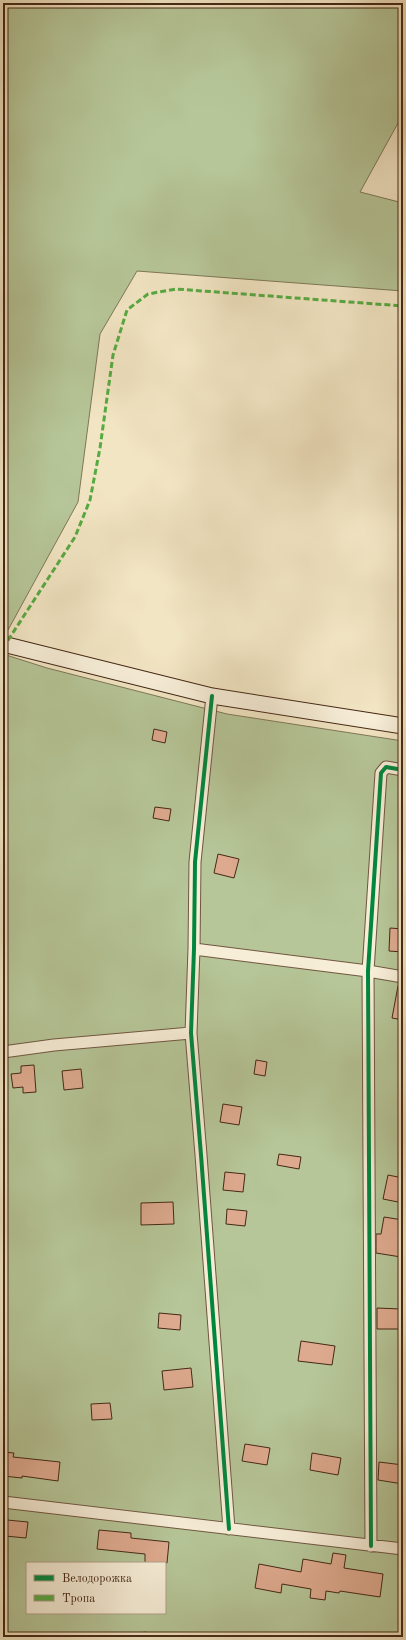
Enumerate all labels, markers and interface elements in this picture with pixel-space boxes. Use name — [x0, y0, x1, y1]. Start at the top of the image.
legend — [26, 1562, 166, 1614]
text: Велодорожка — [62, 1573, 132, 1585]
text: Тропа — [62, 1593, 95, 1605]

